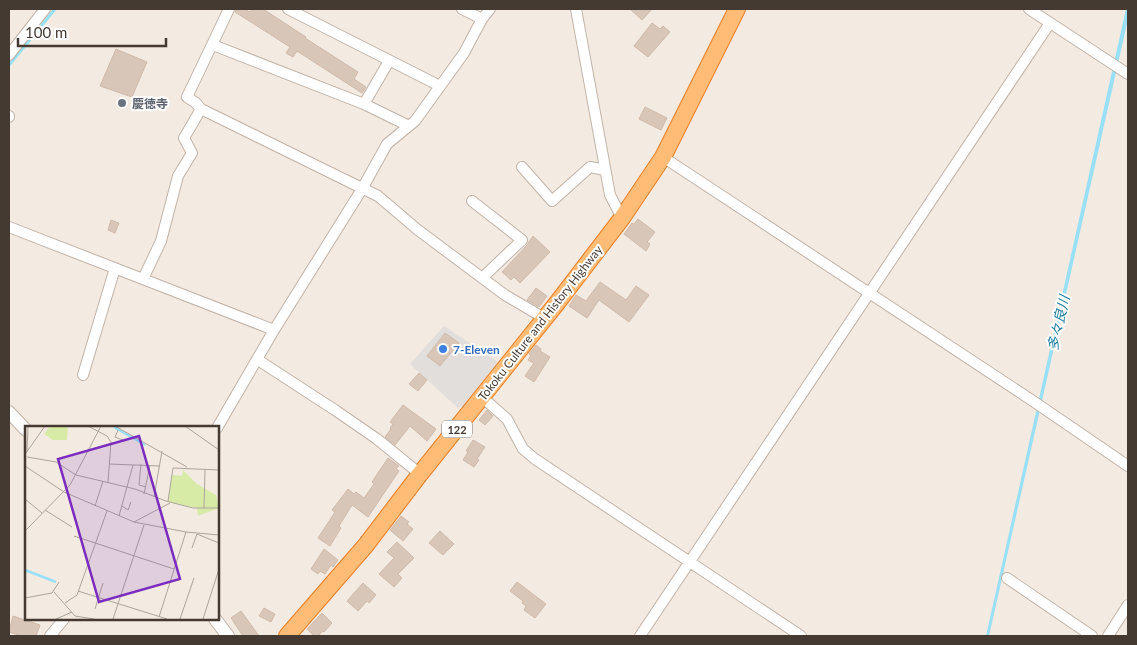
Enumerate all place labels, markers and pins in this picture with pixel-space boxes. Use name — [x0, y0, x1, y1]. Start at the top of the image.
place label: 慶徳寺 — [132, 96, 168, 111]
marker: 慶徳寺 — [116, 97, 128, 109]
place label: 7-Eleven — [453, 342, 500, 357]
marker: 7-Eleven — [437, 343, 449, 355]

